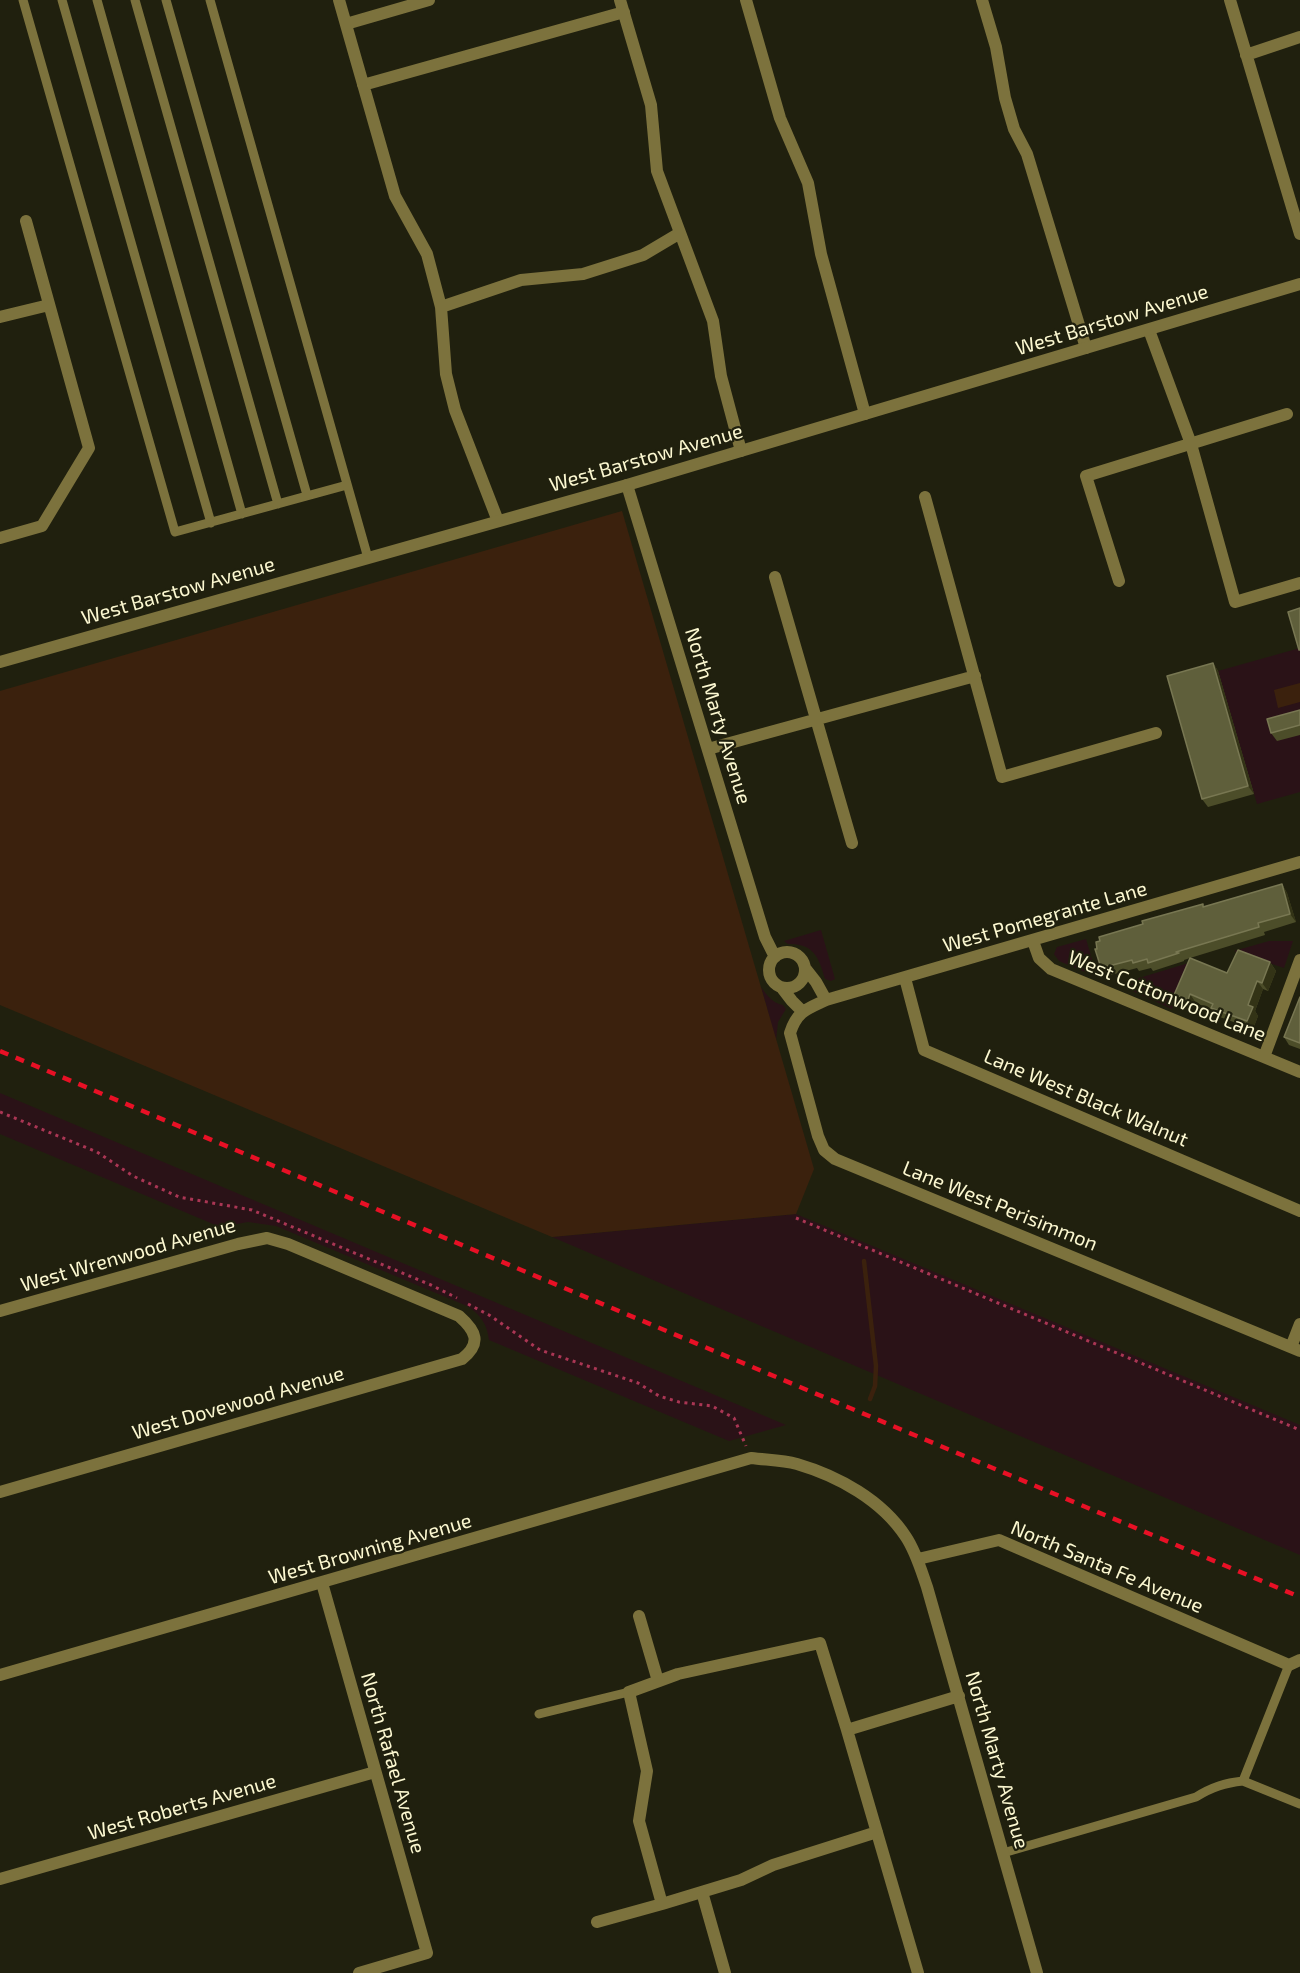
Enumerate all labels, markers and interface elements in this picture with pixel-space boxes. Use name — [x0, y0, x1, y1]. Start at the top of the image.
street label: West Barstow Avenue — [1013, 279, 1211, 361]
street label: West Barstow Avenue — [547, 419, 745, 497]
street label: West Barstow Avenue — [79, 552, 277, 630]
street label: North Marty Avenue — [680, 625, 756, 807]
street label: West Pomegrante Lane — [940, 876, 1150, 958]
street label: West Cottonwood Lane — [1065, 945, 1269, 1047]
street label: Lane West Black Walnut — [980, 1044, 1192, 1152]
street label: Lane West Perisimmon — [899, 1156, 1101, 1256]
street label: West Wrenwood Avenue — [18, 1213, 238, 1297]
street label: West Dovewood Avenue — [129, 1361, 347, 1445]
street label: West Browning Avenue — [266, 1508, 474, 1590]
street label: North Santa Fe Avenue — [1007, 1516, 1207, 1618]
street label: North Marty Avenue — [960, 1669, 1034, 1851]
street label: North Rafael Avenue — [356, 1670, 430, 1856]
street label: West Roberts Avenue — [85, 1769, 279, 1845]

